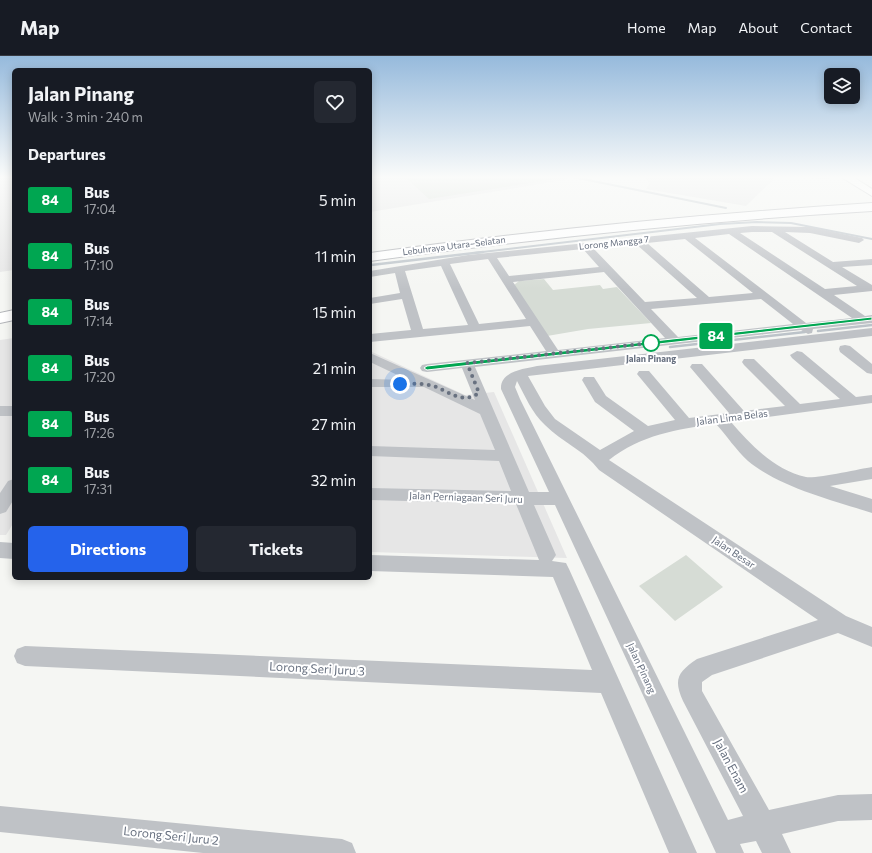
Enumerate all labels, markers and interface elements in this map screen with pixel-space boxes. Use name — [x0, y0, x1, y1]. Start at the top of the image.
text: Map — [20, 16, 59, 39]
text: Home — [627, 19, 666, 36]
text: Map — [688, 19, 716, 36]
text: About — [738, 19, 778, 36]
text: Contact — [800, 19, 852, 36]
map controls — [824, 68, 860, 104]
button: layers — [824, 68, 860, 104]
button: heart — [314, 81, 356, 123]
text: Jalan Pinang — [28, 82, 134, 105]
text: Walk · 3 min · 240 m — [28, 109, 143, 125]
text: Departures — [28, 145, 106, 163]
text: Bus — [84, 183, 109, 201]
text: 84 — [41, 191, 59, 208]
text: 5 min — [319, 191, 356, 209]
text: 17:04 — [84, 201, 116, 217]
street label: Lorong Mangga 7 — [578, 233, 650, 252]
street label: Lebuhraya Utara–Selatan — [402, 234, 506, 257]
text: Bus — [84, 239, 109, 257]
text: 84 — [41, 247, 59, 264]
text: 11 min — [315, 247, 356, 265]
text: 17:10 — [84, 257, 114, 273]
text: Bus — [84, 295, 109, 313]
text: 84 — [41, 303, 59, 320]
text: 15 min — [313, 303, 356, 321]
text: 17:14 — [84, 313, 113, 329]
line badge: 84 — [698, 323, 734, 349]
text: 84 — [707, 327, 725, 344]
marker: Jalan Pinang — [642, 334, 660, 352]
text: Bus — [84, 351, 109, 369]
place label: Jalan Pinang — [626, 353, 676, 364]
text: 84 — [41, 359, 59, 376]
text: 21 min — [313, 359, 356, 377]
text: 17:20 — [84, 369, 115, 385]
your location — [390, 374, 410, 394]
text: Bus — [84, 407, 109, 425]
street label: Jalan Lima Belas — [696, 407, 769, 427]
text: 84 — [41, 415, 59, 432]
text: 27 min — [311, 415, 356, 433]
text: 17:26 — [84, 425, 115, 441]
text: Bus — [84, 463, 109, 481]
text: 84 — [41, 471, 59, 488]
text: 32 min — [311, 471, 356, 489]
text: 17:31 — [84, 481, 112, 497]
street label: Jalan Perniagaan Seri Juru — [409, 489, 523, 505]
button: Directions — [28, 526, 188, 572]
button: Tickets — [196, 526, 356, 572]
street label: Jalan Besar — [710, 533, 758, 571]
street label: Jalan Pinang — [625, 641, 659, 696]
street label: Lorong Seri Juru 3 — [269, 659, 365, 679]
street label: Jalan Enam — [711, 736, 752, 795]
street label: Lorong Seri Juru 2 — [123, 823, 220, 848]

